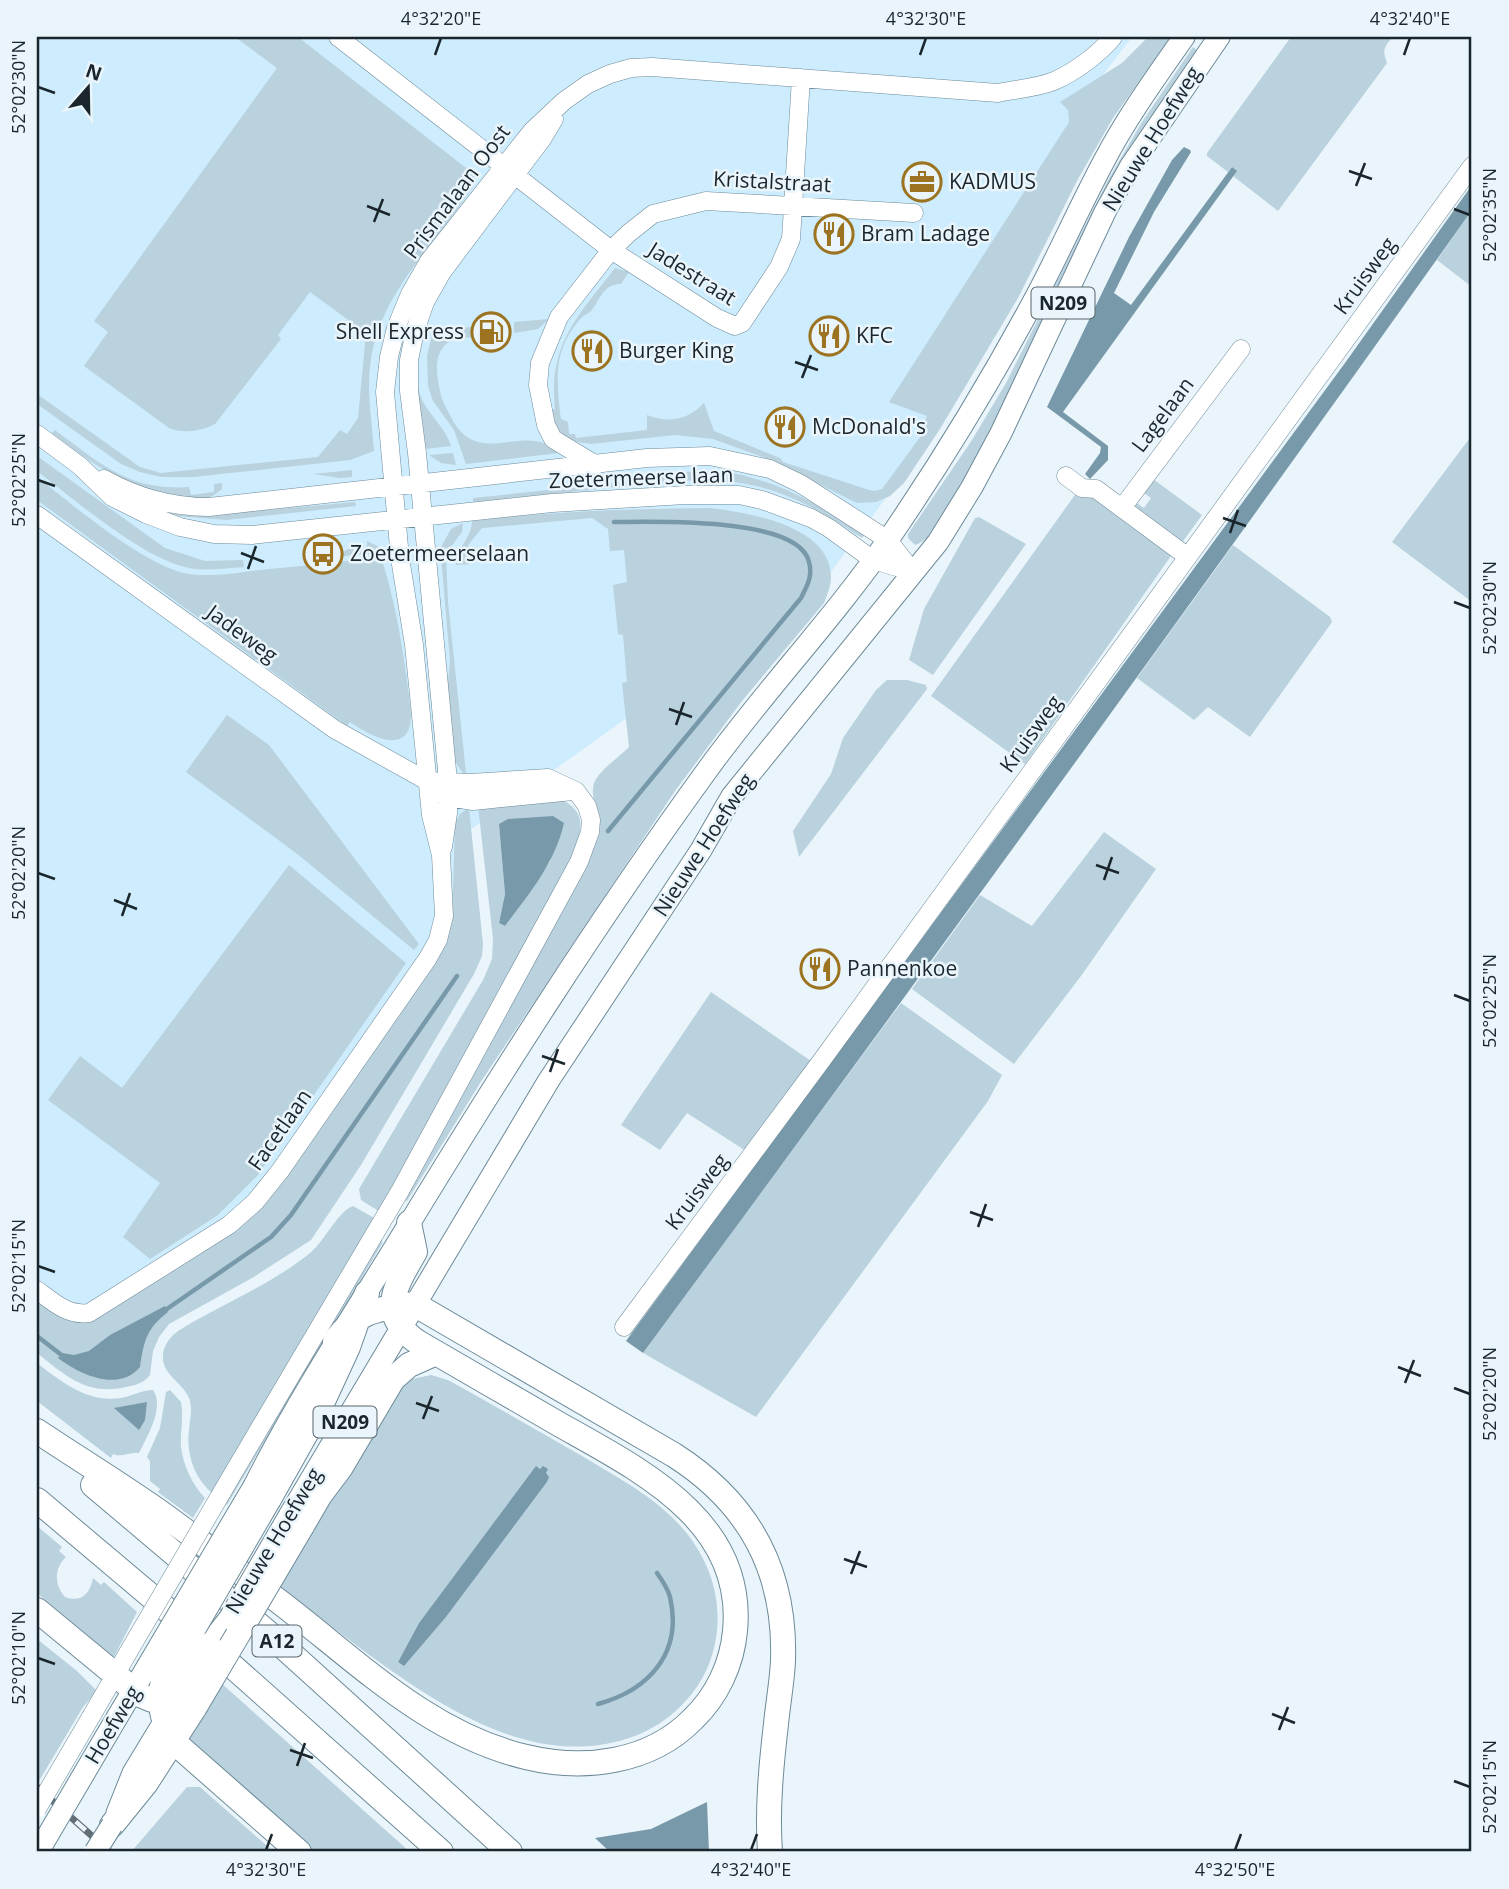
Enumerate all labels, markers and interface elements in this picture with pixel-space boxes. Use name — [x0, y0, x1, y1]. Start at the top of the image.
text: 4°32'20"E — [401, 6, 481, 30]
text: 4°32'30"E — [886, 6, 966, 30]
text: 4°32'40"E — [1370, 6, 1450, 30]
text: 52°02'30"N — [6, 40, 30, 134]
north arrow — [52, 52, 122, 122]
text: N — [82, 57, 106, 87]
street label: Nieuwe Hoefweg — [1095, 61, 1207, 216]
street label: Prismalaan Oost — [397, 119, 516, 264]
office icon: KADMUS — [901, 161, 943, 203]
street label: Kristalstraat — [712, 164, 832, 198]
place label: KADMUS — [949, 167, 1036, 195]
text: 52°02'35"N — [1477, 168, 1501, 262]
restaurant icon: Bram Ladage — [813, 213, 855, 255]
place label: Bram Ladage — [861, 219, 990, 247]
street label: Kruisweg — [1327, 231, 1402, 320]
street label: Jadestraat — [641, 234, 742, 311]
road number: N209 — [1032, 288, 1094, 318]
fuel station icon: Shell Express — [470, 311, 512, 353]
restaurant icon: KFC — [808, 315, 850, 357]
place label: Shell Express — [336, 317, 464, 345]
place label: KFC — [856, 321, 893, 349]
restaurant icon: Burger King — [571, 330, 613, 372]
place label: Burger King — [619, 336, 734, 364]
street label: Lagelaan — [1125, 371, 1200, 458]
restaurant icon: McDonald's — [764, 406, 806, 448]
place label: McDonald's — [812, 412, 926, 440]
text: 52°02'25"N — [6, 433, 30, 527]
street label: Zoetermeerse laan — [548, 460, 734, 494]
bus stop icon: Zoetermeerselaan — [302, 533, 344, 575]
place label: Zoetermeerselaan — [350, 539, 529, 567]
text: 52°02'30"N — [1477, 561, 1501, 655]
street label: Jadeweg — [200, 597, 284, 668]
street label: Kruisweg — [993, 689, 1068, 778]
street label: Nieuwe Hoefweg — [646, 767, 760, 922]
text: 52°02'20"N — [6, 826, 30, 920]
restaurant icon: Pannenkoe — [799, 948, 841, 990]
place label: Pannenkoe — [847, 954, 957, 982]
text: 52°02'25"N — [1477, 954, 1501, 1048]
street label: Facetlaan — [241, 1083, 317, 1176]
street label: Kruisweg — [658, 1147, 734, 1235]
text: 52°02'15"N — [6, 1219, 30, 1313]
text: 52°02'20"N — [1477, 1347, 1501, 1441]
road number: N209 — [314, 1406, 376, 1438]
street label: Nieuwe Hoefweg — [218, 1462, 328, 1619]
text: 52°02'10"N — [6, 1611, 30, 1705]
road number: A12 — [252, 1625, 302, 1656]
street label: Hoefweg — [78, 1680, 146, 1769]
text: 52°02'15"N — [1477, 1740, 1501, 1834]
text: 4°32'30"E — [226, 1857, 306, 1881]
text: 4°32'40"E — [711, 1857, 791, 1881]
text: 4°32'50"E — [1195, 1857, 1275, 1881]

